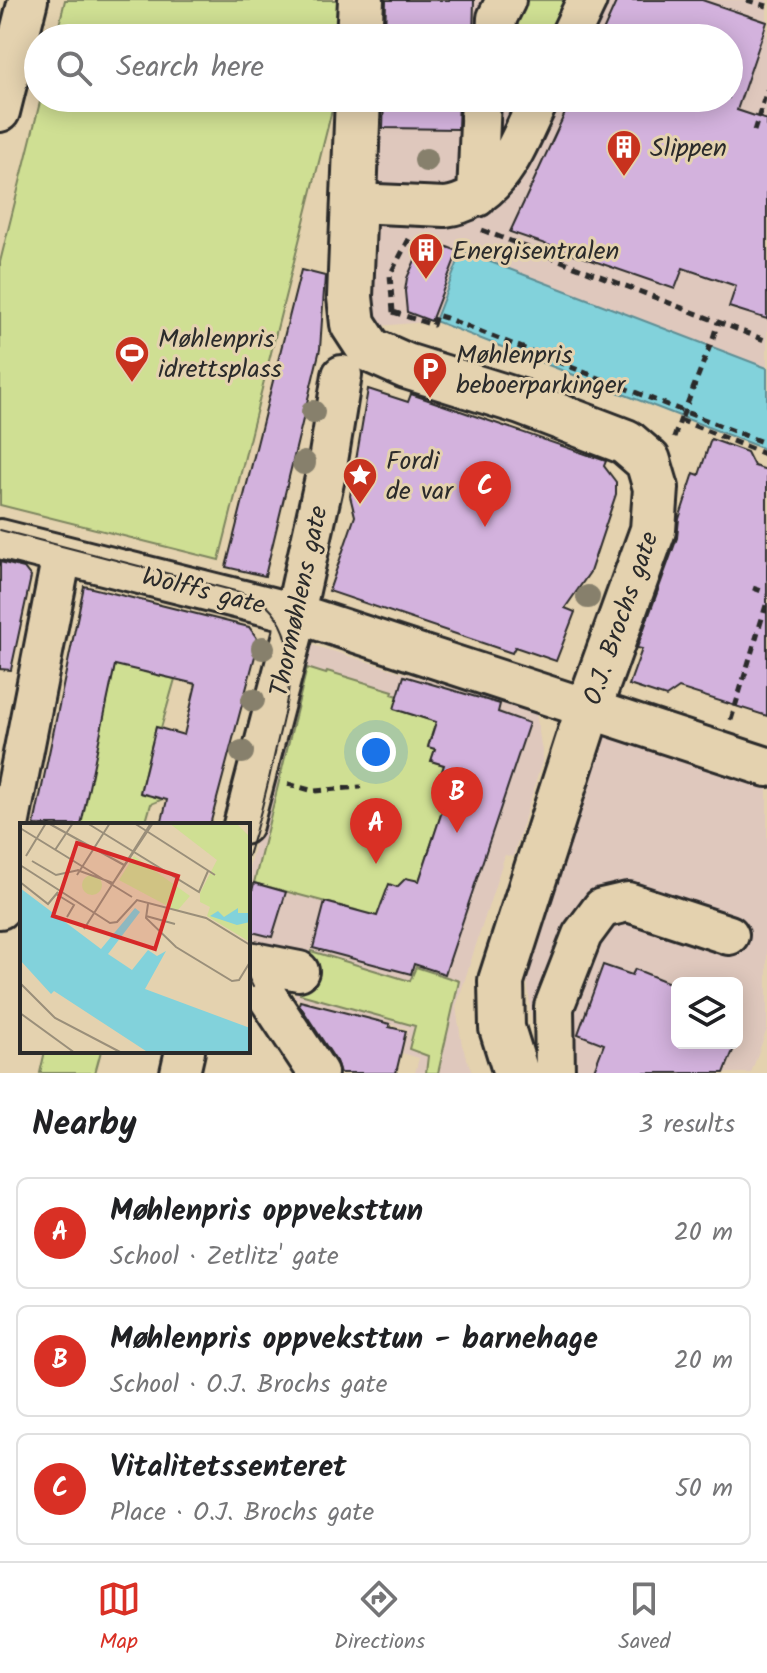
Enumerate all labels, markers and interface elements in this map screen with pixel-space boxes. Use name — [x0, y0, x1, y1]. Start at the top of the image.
search box — [24, 24, 743, 112]
text: Search here — [116, 44, 264, 92]
icon: search — [52, 46, 96, 90]
building icon: Slippen — [605, 128, 643, 178]
place label: Slippen — [650, 128, 727, 170]
building icon: Energisentralen — [407, 231, 445, 281]
place label: Energisentralen — [452, 231, 619, 273]
place label: Møhlenpris idrettsplass — [158, 319, 282, 391]
sports icon: Møhlenpris idrettsplass — [113, 334, 151, 384]
place label: Møhlenpris beboerparkinger — [456, 335, 627, 407]
parking icon: Møhlenpris beboerparkinger — [411, 350, 449, 400]
place label: Fordi de var — [386, 441, 454, 513]
place icon: Fordi de var — [341, 456, 379, 506]
pin: C — [459, 461, 511, 527]
street label: Thormøhlens gate — [259, 502, 341, 701]
street label: O.J. Brochs gate — [573, 526, 671, 711]
street label: Wolffs gate — [137, 556, 270, 628]
your location — [356, 732, 396, 772]
pin: B — [431, 767, 483, 833]
pin: A — [350, 798, 402, 864]
inset map — [20, 823, 250, 1053]
map controls — [671, 977, 743, 1049]
button: layers — [671, 977, 743, 1049]
text: Nearby — [32, 1098, 137, 1152]
text: 3 results — [638, 1104, 735, 1146]
text: Møhlenpris oppveksttun — [110, 1188, 423, 1236]
text: A — [52, 1212, 68, 1254]
text: 20 m — [674, 1212, 733, 1254]
text: School · Zetlitz' gate — [110, 1236, 339, 1278]
text: Møhlenpris oppveksttun - barnehage — [110, 1316, 598, 1364]
text: B — [52, 1340, 68, 1382]
text: 20 m — [674, 1340, 733, 1382]
text: School · O.J. Brochs gate — [110, 1364, 387, 1406]
text: Vitalitetssenteret — [110, 1444, 347, 1492]
text: C — [52, 1468, 68, 1510]
text: 50 m — [675, 1468, 733, 1510]
text: Place · O.J. Brochs gate — [110, 1492, 374, 1534]
tab: Map — [97, 1577, 141, 1660]
tab: Directions — [334, 1577, 425, 1660]
tab: Saved — [618, 1577, 670, 1660]

